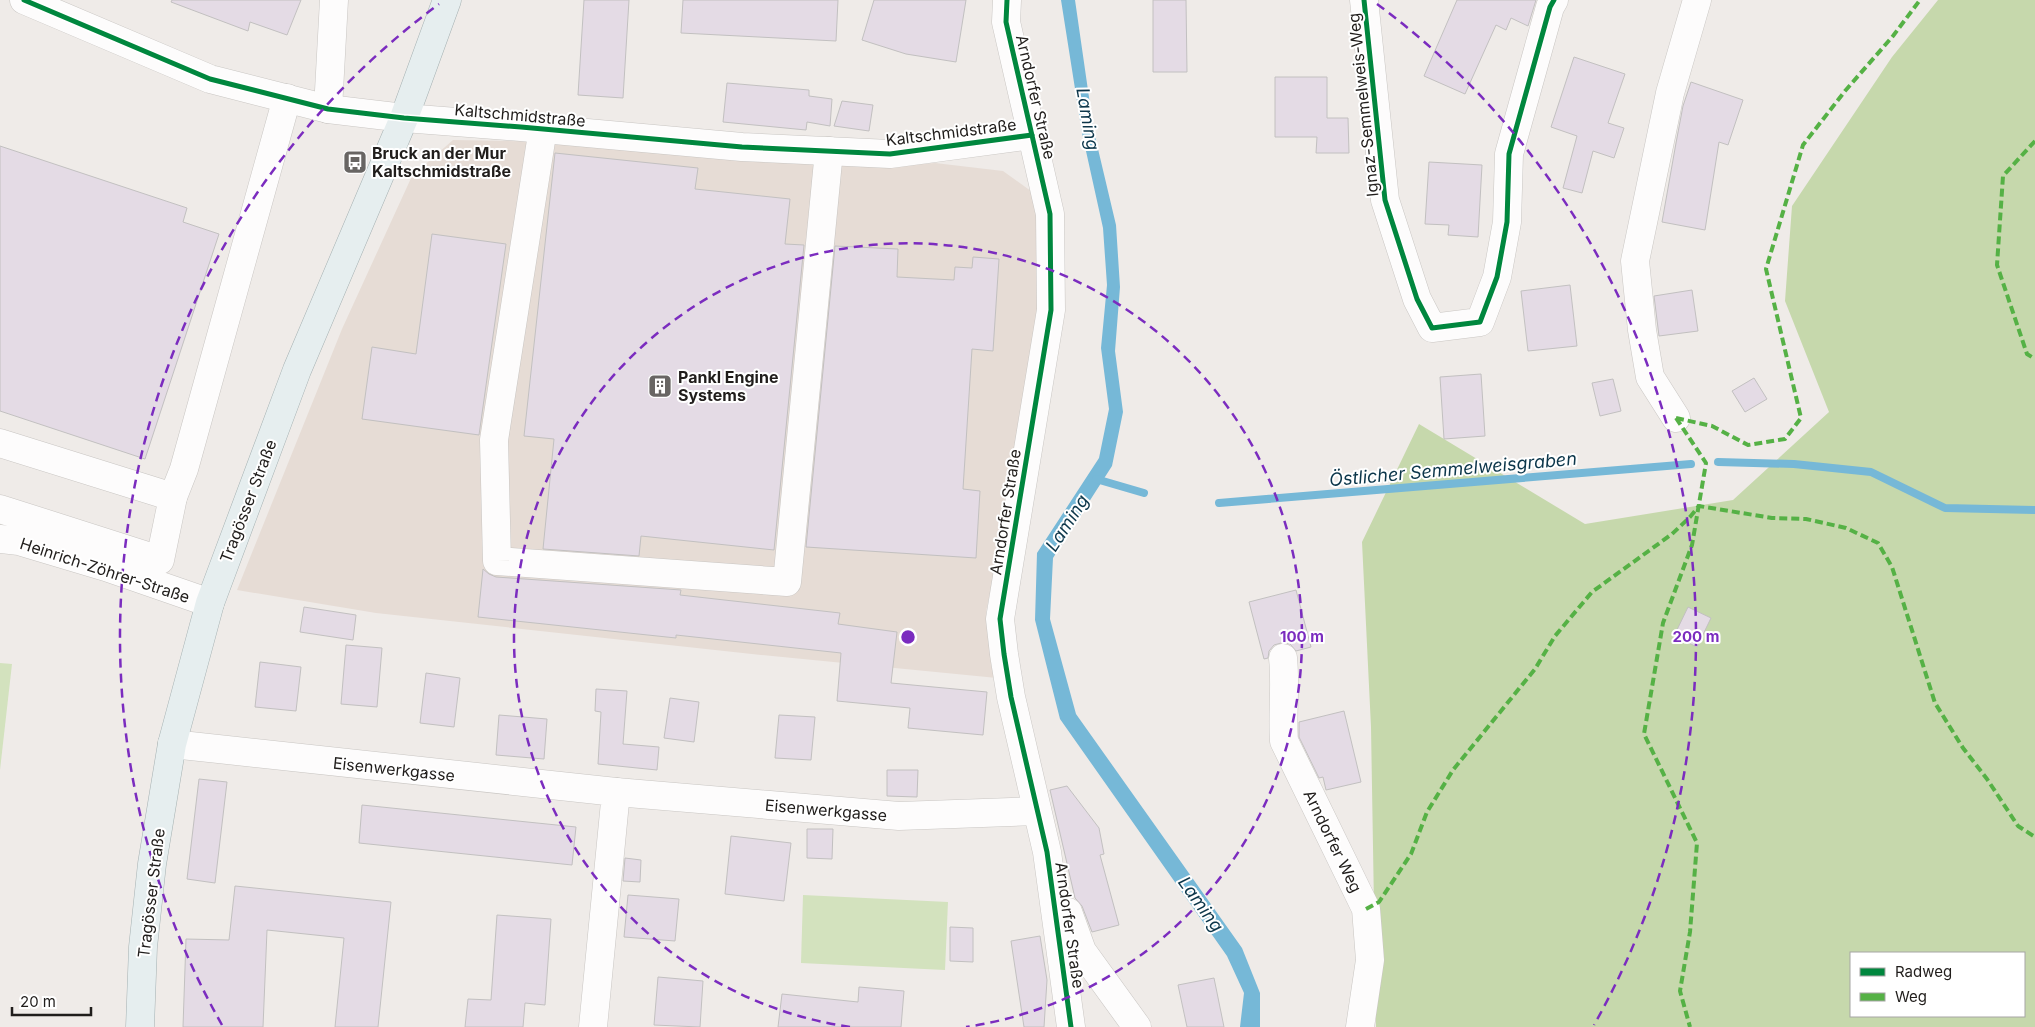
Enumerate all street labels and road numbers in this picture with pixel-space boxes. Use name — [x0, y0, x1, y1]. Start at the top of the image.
street label: Ignaz-Semmelweis-Weg — [1343, 12, 1383, 198]
street label: Arndorfer Straße — [1012, 33, 1060, 161]
street label: Kaltschmidstraße — [454, 99, 586, 131]
street label: Kaltschmidstraße — [885, 114, 1017, 150]
street label: Tragösser Straße — [215, 437, 281, 565]
street label: Arndorfer Straße — [985, 448, 1025, 576]
street label: Heinrich-Zöhrer-Straße — [18, 533, 192, 607]
street label: Eisenwerkgasse — [332, 753, 456, 785]
street label: Arndorfer Weg — [1300, 786, 1366, 896]
street label: Eisenwerkgasse — [764, 795, 888, 825]
street label: Tragösser Straße — [133, 827, 169, 959]
street label: Arndorfer Straße — [1051, 861, 1089, 989]

